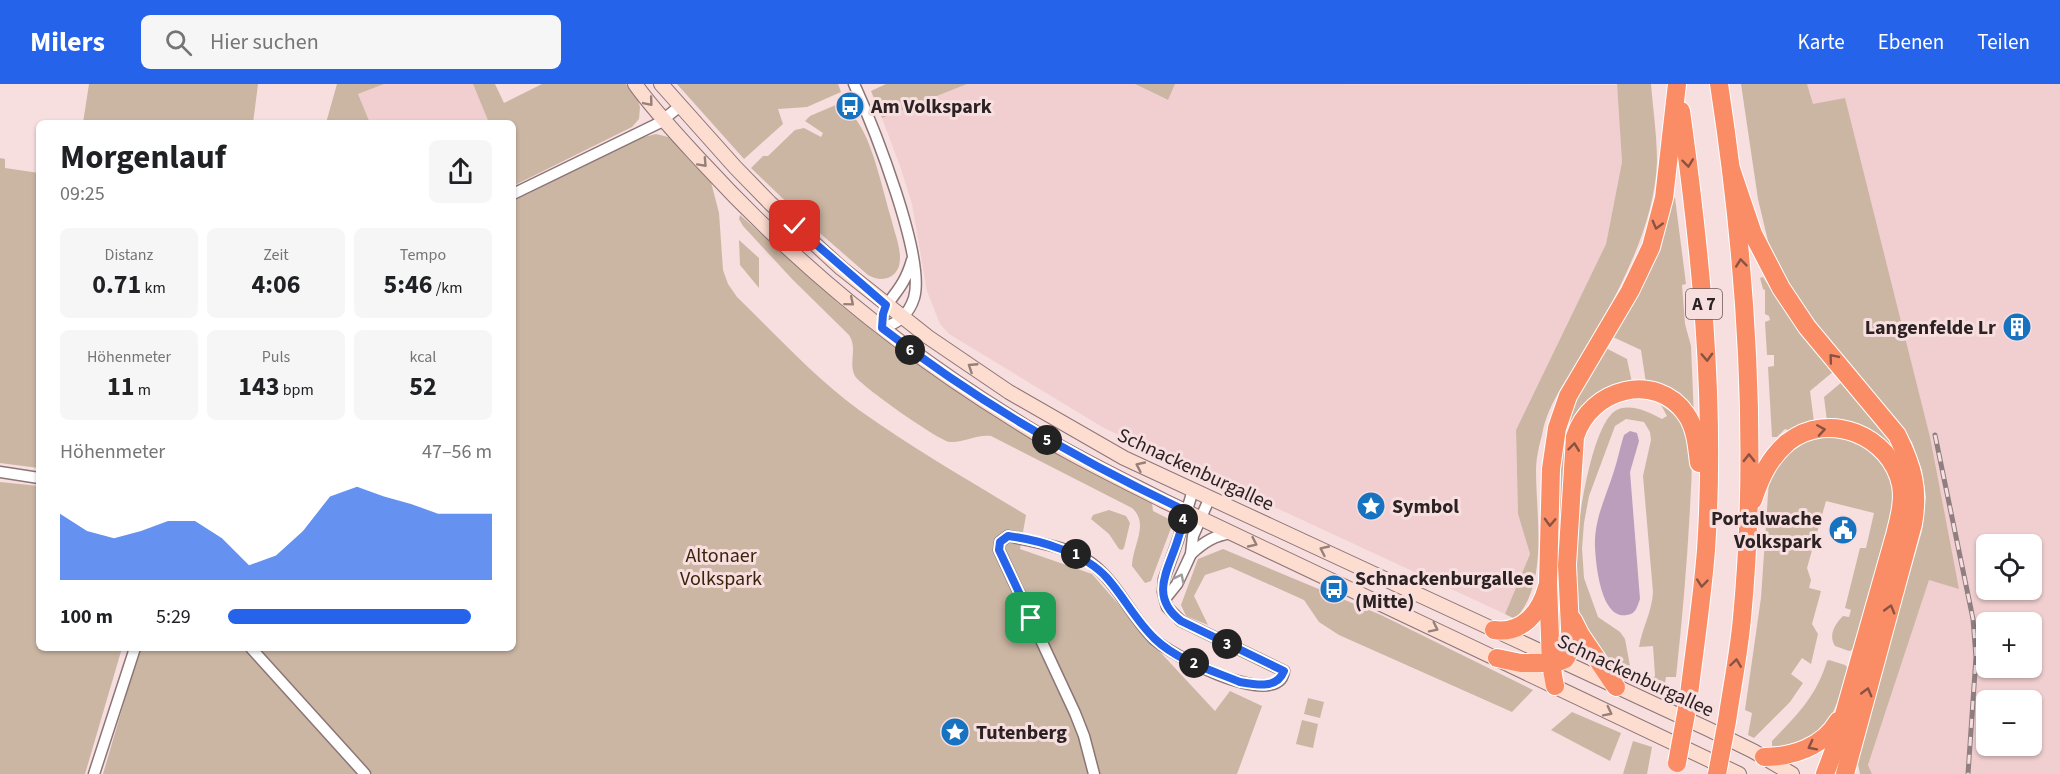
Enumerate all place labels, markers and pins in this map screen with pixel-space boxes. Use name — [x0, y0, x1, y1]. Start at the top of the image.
bus stop icon: Am Volkspark — [834, 90, 866, 122]
place label: Am Volkspark — [870, 93, 992, 121]
pin — [769, 200, 820, 251]
building icon: Langenfelde Lr — [2001, 311, 2033, 343]
place label: Langenfelde Lr — [1865, 314, 1996, 342]
pin: 6 — [895, 335, 925, 365]
pin: 5 — [1032, 425, 1062, 455]
place icon: Symbol — [1355, 490, 1387, 522]
place label: Symbol — [1392, 493, 1459, 521]
pin: 4 — [1168, 504, 1198, 534]
place label: Portalwache Volkspark — [1711, 505, 1822, 556]
public building icon: Portalwache Volkspark — [1827, 514, 1859, 546]
pin: 1 — [1061, 539, 1091, 569]
place label: Schnackenburgallee (Mitte) — [1355, 565, 1534, 616]
bus stop icon: Schnackenburgallee (Mitte) — [1318, 573, 1350, 605]
pin — [1005, 592, 1056, 643]
pin: 3 — [1212, 629, 1242, 659]
pin: 2 — [1179, 648, 1209, 678]
place icon: Tutenberg — [939, 716, 971, 748]
place label: Tutenberg — [976, 719, 1067, 747]

